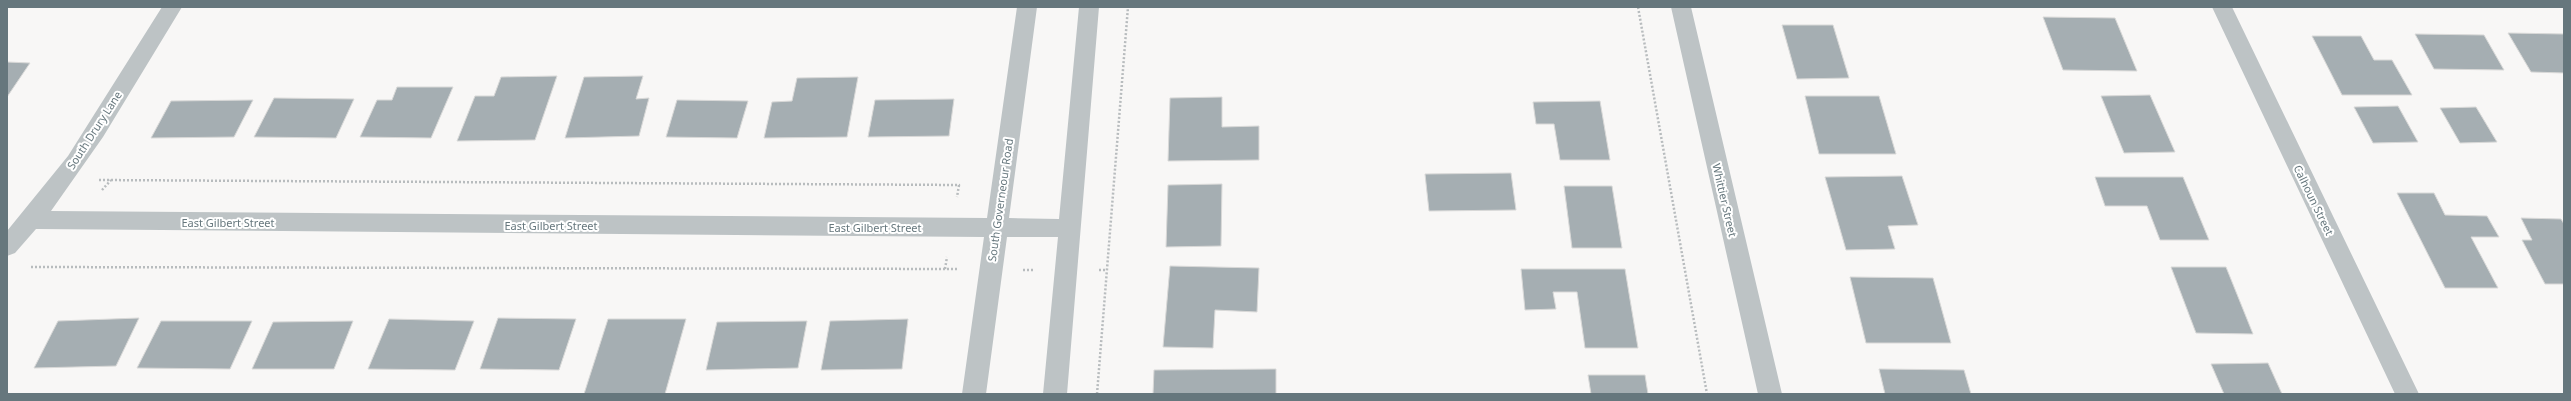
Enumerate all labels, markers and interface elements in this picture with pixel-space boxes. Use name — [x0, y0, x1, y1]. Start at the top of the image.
street label: South Drury Lane — [63, 88, 125, 172]
street label: South Governeour Road — [984, 137, 1016, 263]
street label: Whittier Street — [1709, 162, 1741, 238]
street label: Calhoun Street — [2290, 162, 2338, 238]
street label: East Gilbert Street — [181, 215, 275, 230]
street label: East Gilbert Street — [504, 218, 598, 233]
street label: East Gilbert Street — [828, 220, 922, 235]

